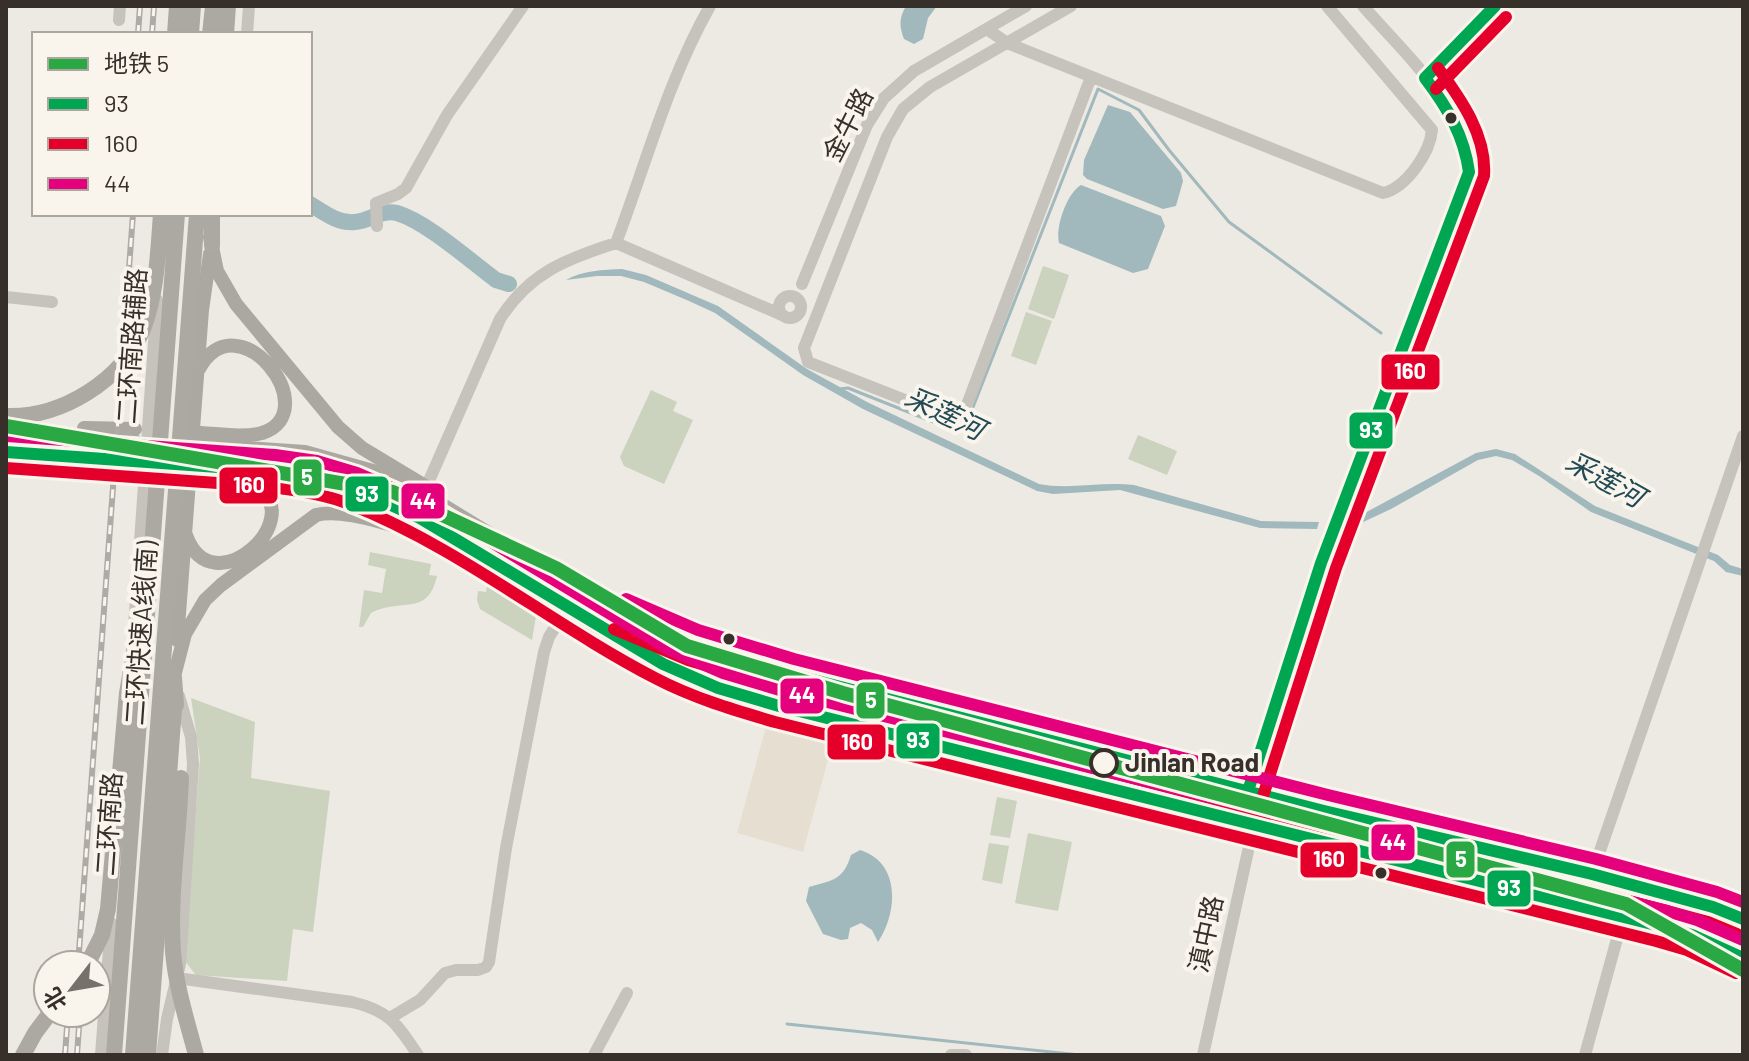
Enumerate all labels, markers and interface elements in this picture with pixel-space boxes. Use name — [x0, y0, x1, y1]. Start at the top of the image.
legend — [32, 32, 312, 216]
text: 地铁 5 — [104, 48, 169, 77]
street label: 金牛路 — [815, 83, 878, 166]
text: 93 — [104, 88, 129, 117]
unlabelled marker — [1443, 110, 1459, 126]
text: 160 — [104, 128, 138, 157]
text: 44 — [104, 168, 130, 197]
street label: 二环南路辅路 — [110, 267, 151, 425]
line badge: 160 — [1380, 353, 1441, 391]
text: 160 — [1394, 357, 1426, 383]
water label: 采莲河 — [900, 378, 995, 448]
line badge: 93 — [1348, 411, 1394, 450]
text: 93 — [1359, 416, 1383, 442]
water label: 采莲河 — [1561, 443, 1655, 516]
line badge: 5 — [292, 458, 323, 497]
text: 5 — [301, 463, 313, 489]
line badge: 160 — [218, 466, 279, 505]
text: 160 — [233, 471, 265, 497]
line badge: 93 — [344, 475, 390, 513]
text: 93 — [355, 480, 379, 506]
line badge: 44 — [400, 482, 446, 520]
text: 44 — [410, 487, 436, 513]
street label: 二环快速A线(南) — [118, 539, 161, 726]
unlabelled marker — [721, 631, 737, 647]
line badge: 44 — [779, 677, 825, 715]
text: 44 — [789, 681, 815, 707]
line badge: 5 — [855, 681, 886, 720]
text: 5 — [865, 686, 877, 712]
line badge: 93 — [895, 722, 941, 760]
line badge: 160 — [826, 723, 887, 761]
text: 93 — [906, 726, 930, 752]
text: 160 — [841, 728, 873, 754]
place label: Jinlan Road — [1125, 746, 1259, 777]
marker: Jinlan Road — [1090, 749, 1118, 777]
street label: 二环南路 — [88, 771, 127, 877]
line badge: 44 — [1370, 823, 1416, 862]
text: 44 — [1380, 828, 1406, 854]
line badge: 5 — [1445, 840, 1476, 879]
line badge: 160 — [1299, 841, 1359, 879]
text: 160 — [1313, 845, 1345, 871]
text: 5 — [1455, 845, 1467, 871]
unlabelled marker — [1373, 865, 1389, 881]
line badge: 93 — [1486, 869, 1532, 908]
text: 93 — [1497, 874, 1521, 900]
street label: 滇中路 — [1181, 892, 1228, 975]
north arrow — [32, 949, 112, 1029]
text: 北 — [37, 984, 71, 1016]

